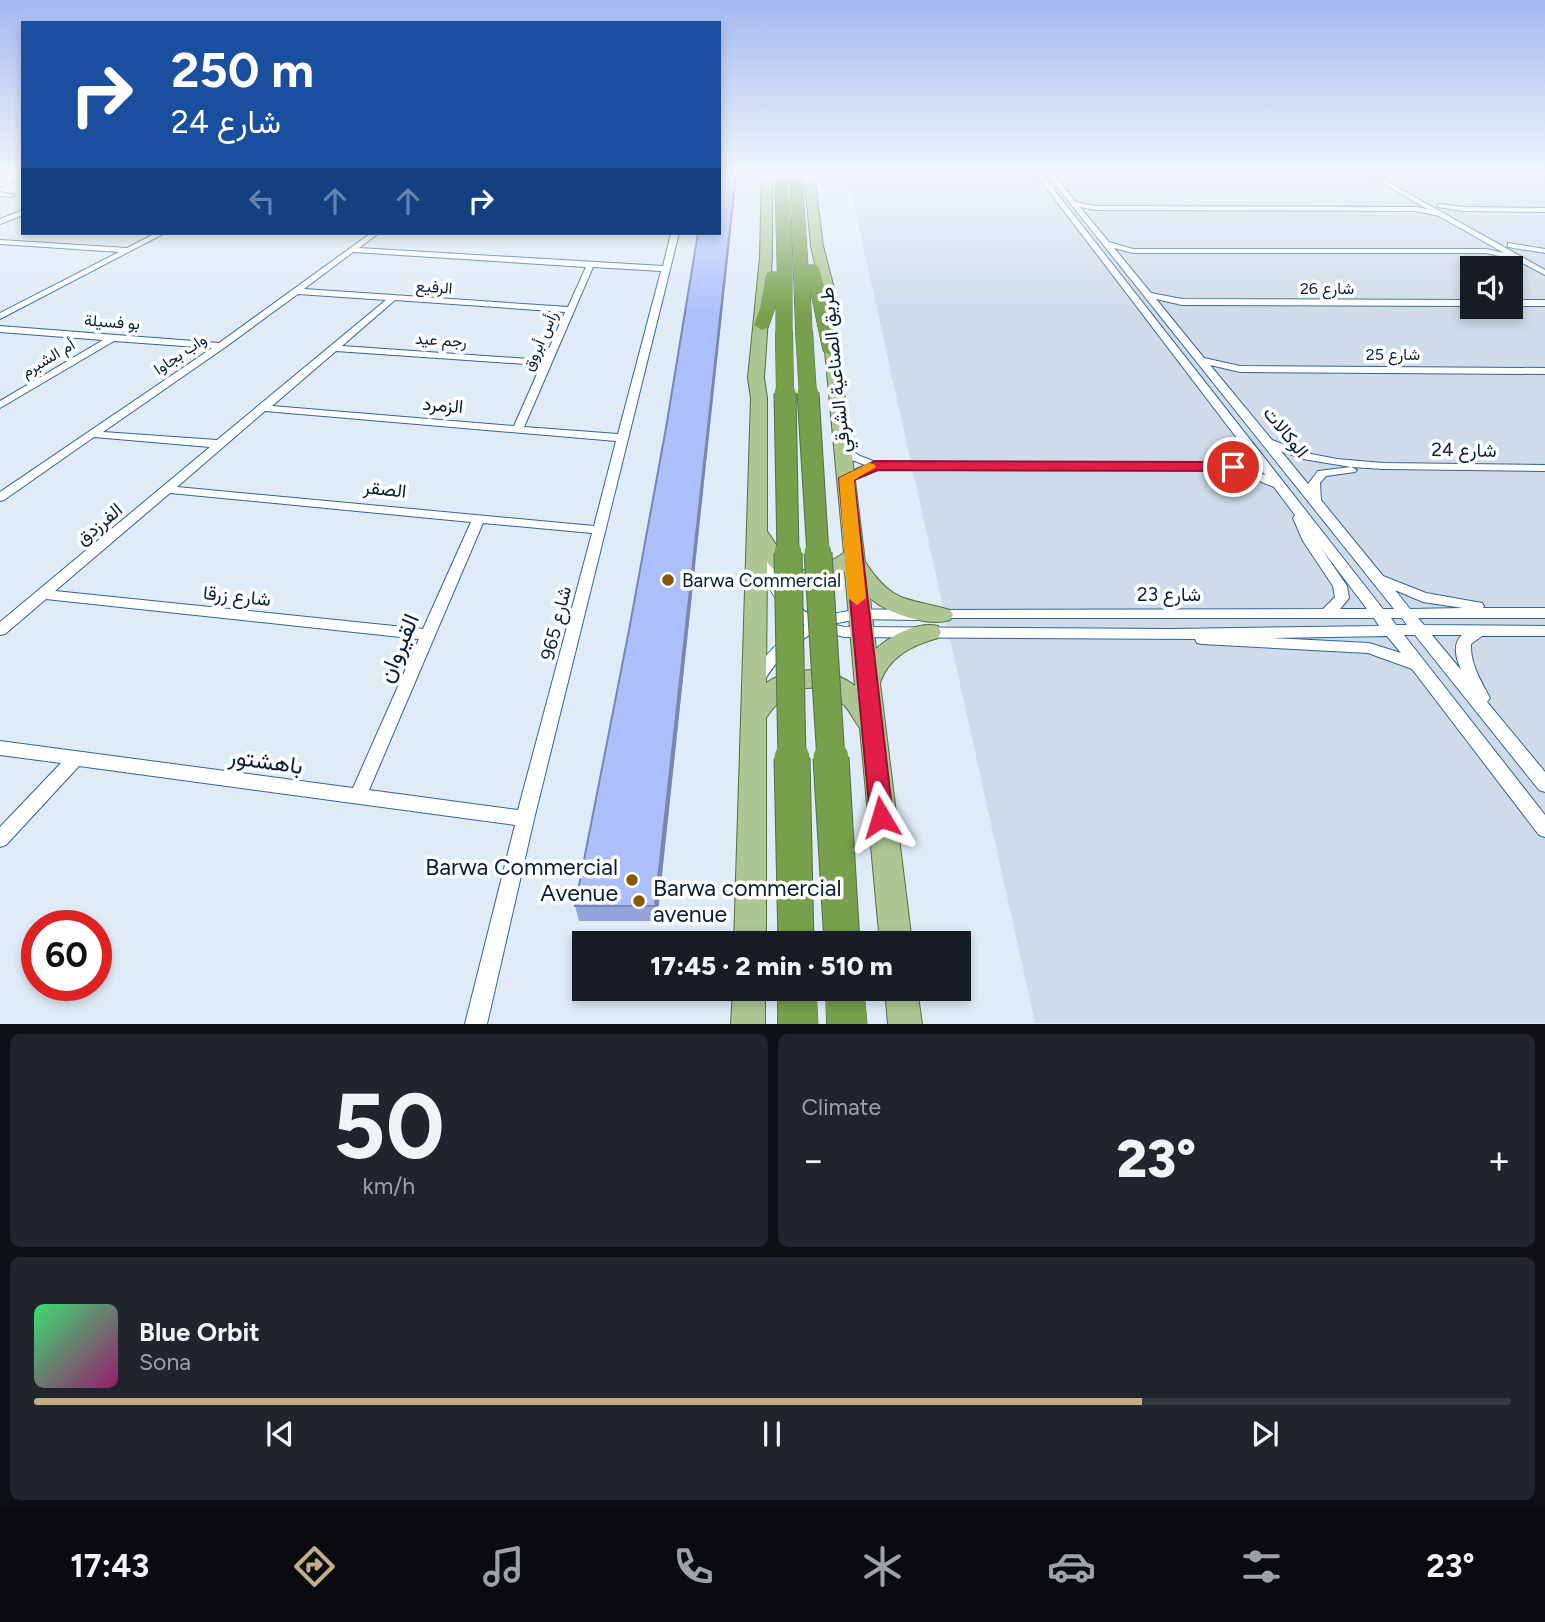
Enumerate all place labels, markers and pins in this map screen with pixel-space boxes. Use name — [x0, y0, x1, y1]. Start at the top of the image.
pin — [1203, 437, 1263, 497]
place label: Barwa Commercial — [682, 569, 841, 592]
marker: Barwa Commercial — [660, 572, 676, 588]
place label: Barwa Commercial Avenue — [425, 853, 618, 907]
marker: Barwa Commercial Avenue — [624, 872, 640, 888]
place label: Barwa commercial avenue — [653, 874, 842, 928]
marker: Barwa commercial avenue — [631, 893, 647, 909]

